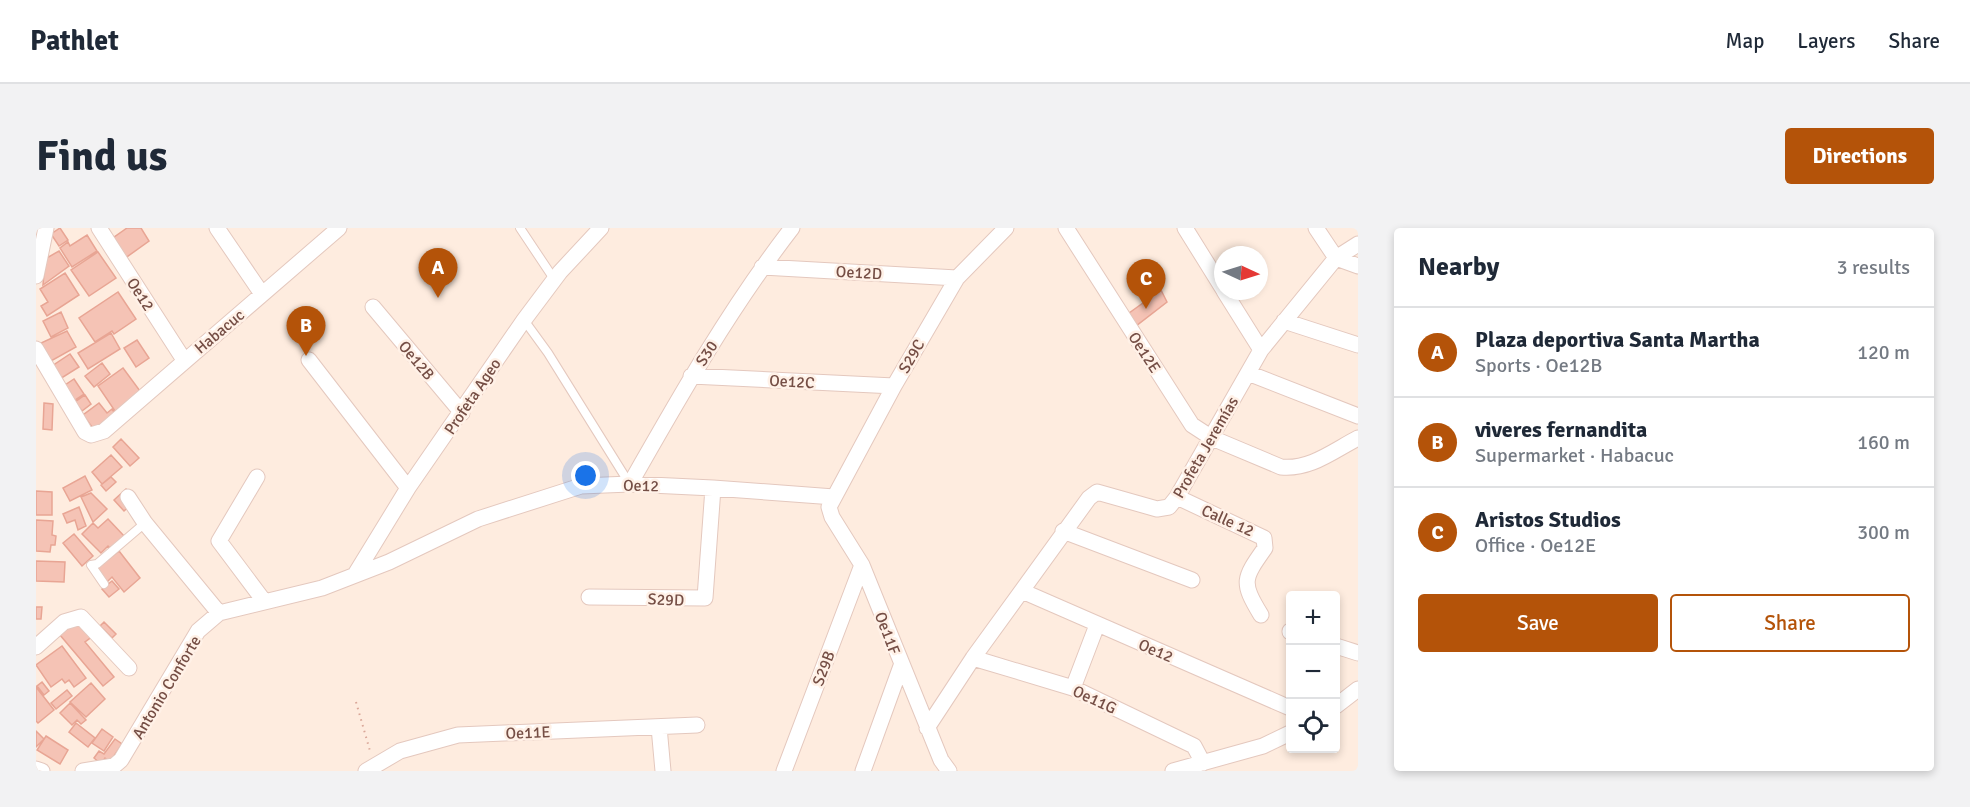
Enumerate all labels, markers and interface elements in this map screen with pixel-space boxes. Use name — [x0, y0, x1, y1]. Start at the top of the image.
text: Pathlet — [30, 24, 119, 58]
text: Map — [1726, 28, 1764, 54]
text: Layers — [1797, 28, 1855, 54]
text: Share — [1888, 28, 1940, 54]
button: Directions — [1785, 128, 1934, 184]
text: Find us — [36, 131, 167, 182]
north arrow — [1214, 246, 1268, 300]
pin: A — [418, 248, 458, 298]
text: Nearby — [1418, 251, 1499, 283]
text: 3 results — [1837, 255, 1910, 280]
pin: C — [1126, 260, 1166, 309]
street label: Oe12D — [835, 262, 883, 284]
street label: Oe12 — [122, 274, 158, 315]
street label: Habacuc — [191, 305, 249, 358]
pin: B — [286, 306, 326, 356]
text: Plaza deportiva Santa Martha — [1475, 326, 1760, 353]
street label: Oe12E — [1124, 328, 1165, 377]
street label: S29C — [894, 336, 930, 377]
street label: Oe12B — [394, 337, 439, 384]
street label: S30 — [691, 337, 722, 370]
text: A — [1431, 340, 1444, 365]
text: 120 m — [1857, 340, 1910, 365]
text: Sports · Oe12B — [1475, 353, 1602, 378]
street label: Profeta Ageo — [440, 355, 506, 438]
street label: Oe12C — [769, 371, 816, 393]
street label: Profeta Jeremías — [1169, 393, 1243, 502]
text: viveres fernandita — [1475, 416, 1647, 443]
text: B — [1431, 430, 1444, 455]
text: 160 m — [1857, 430, 1910, 455]
text: Supermarket · Habacuc — [1475, 443, 1674, 468]
your location — [571, 461, 600, 490]
street label: Oe12 — [623, 476, 659, 496]
street label: Calle 12 — [1198, 500, 1257, 541]
text: Aristos Studios — [1475, 506, 1621, 533]
text: C — [1431, 520, 1444, 545]
text: 300 m — [1857, 520, 1910, 545]
text: Office · Oe12E — [1475, 533, 1596, 558]
street label: S29D — [647, 589, 685, 611]
map controls — [1286, 591, 1340, 753]
button: + — [1286, 591, 1340, 645]
button: Save — [1418, 594, 1658, 652]
button: Share — [1670, 594, 1910, 652]
street label: Oe11F — [870, 609, 904, 658]
street label: Antonio Conforte — [128, 632, 206, 743]
street label: Oe12 — [1135, 635, 1176, 667]
button: − — [1286, 645, 1340, 699]
street label: S29B — [808, 648, 840, 689]
street label: Oe11G — [1069, 681, 1120, 719]
button: locate — [1286, 699, 1340, 753]
street label: Oe11E — [505, 722, 551, 744]

